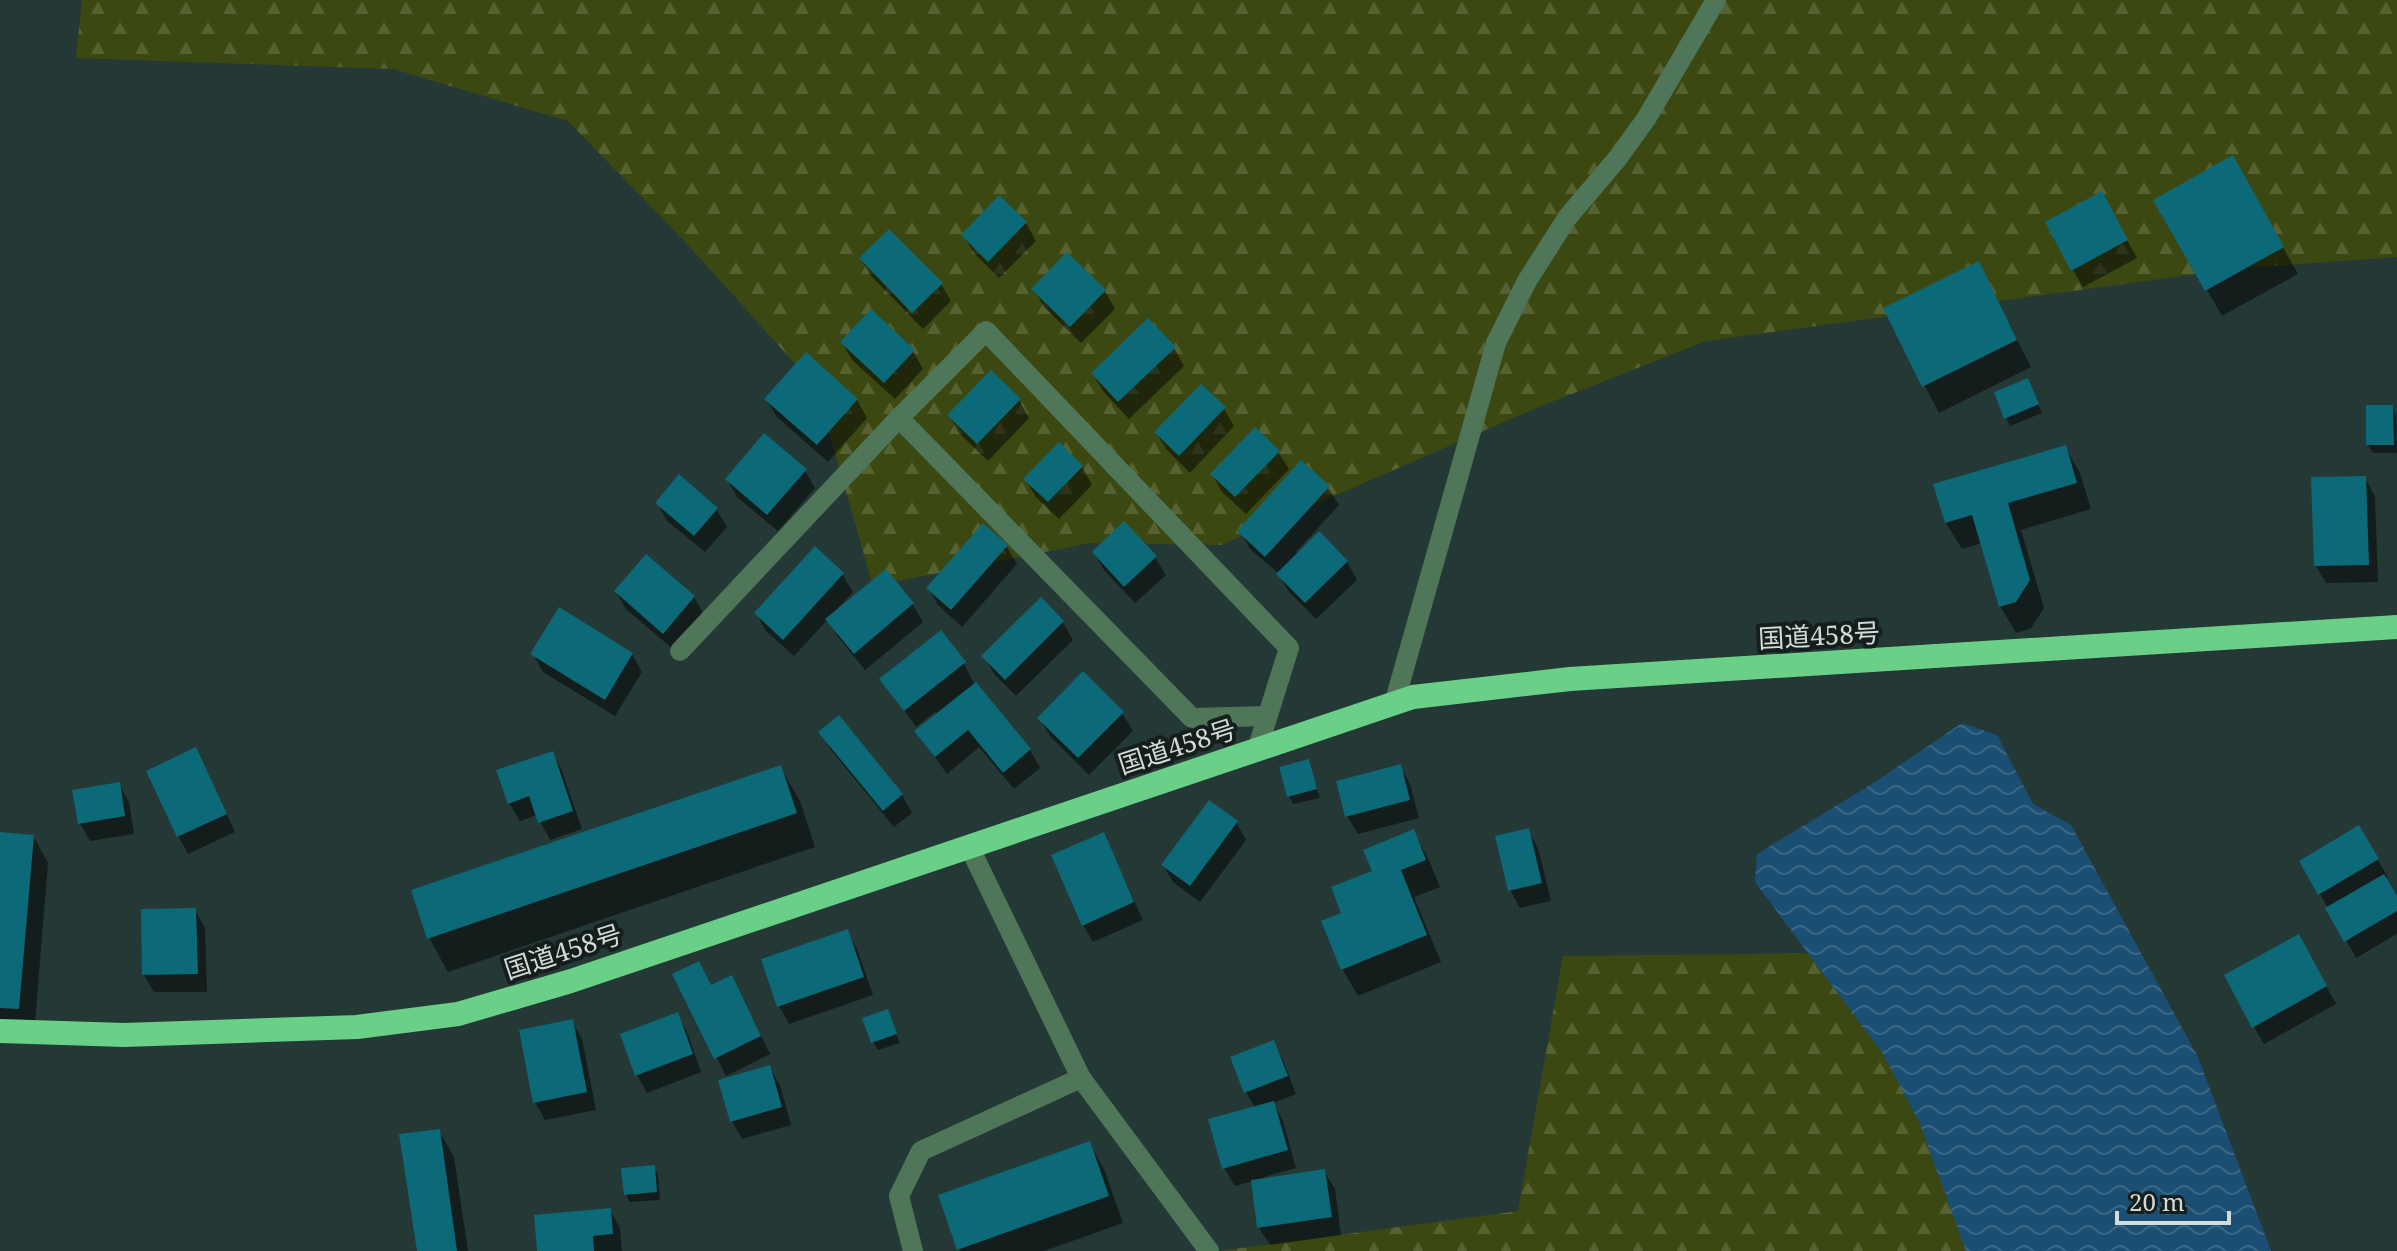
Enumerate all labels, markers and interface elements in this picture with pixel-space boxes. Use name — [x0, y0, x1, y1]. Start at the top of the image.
street label: 国道458号 — [1757, 614, 1881, 656]
street label: 国道458号 — [1113, 710, 1240, 782]
street label: 国道458号 — [499, 915, 626, 987]
scale bar — [2117, 1175, 2229, 1225]
text: 20 m — [2129, 1185, 2185, 1218]

